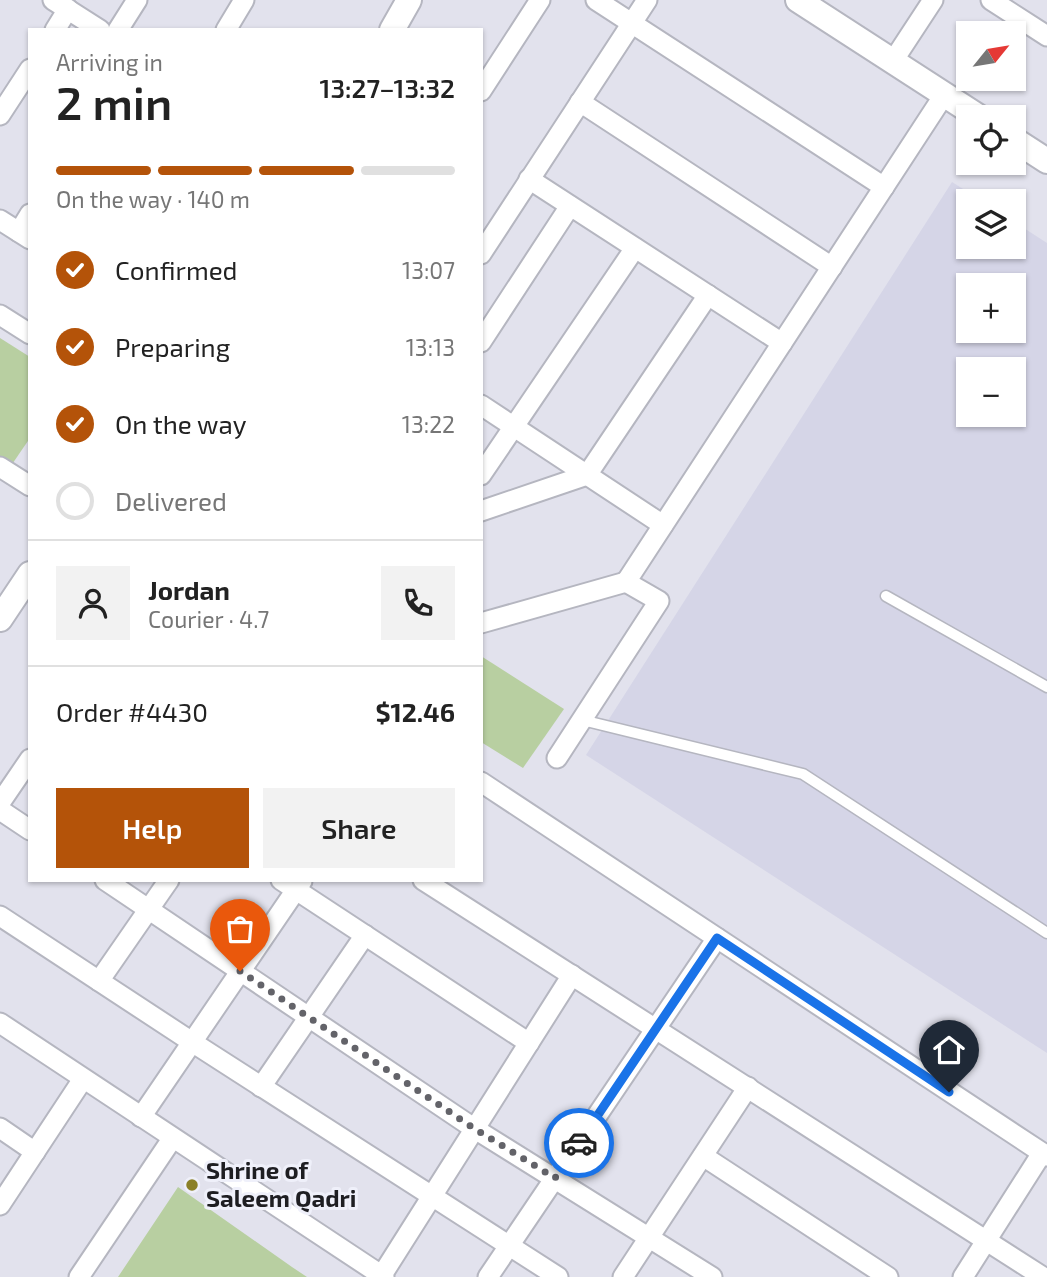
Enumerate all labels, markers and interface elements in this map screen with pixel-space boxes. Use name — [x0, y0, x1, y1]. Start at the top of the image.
north arrow — [956, 21, 1026, 91]
map controls — [956, 21, 1026, 427]
text: Arriving in — [56, 48, 163, 76]
text: 13:27–13:32 — [320, 72, 455, 103]
text: 2 min — [56, 74, 172, 129]
button: locate — [956, 105, 1026, 175]
text: On the way · 140 m — [56, 185, 250, 213]
button: layers — [956, 189, 1026, 259]
icon: check — [56, 251, 94, 289]
text: Confirmed — [115, 254, 238, 285]
text: 13:07 — [402, 256, 455, 284]
button: + — [956, 273, 1026, 343]
icon: check — [56, 328, 94, 366]
text: Preparing — [115, 331, 230, 362]
text: 13:13 — [406, 333, 455, 361]
button: − — [956, 357, 1026, 427]
icon: check — [56, 405, 94, 443]
text: On the way — [115, 408, 246, 439]
text: 13:22 — [402, 410, 455, 438]
text: Delivered — [115, 485, 227, 516]
button: person — [56, 566, 130, 640]
button: phone — [381, 566, 455, 640]
text: Jordan — [148, 574, 230, 605]
text: Courier · 4.7 — [148, 605, 269, 633]
text: Order #4430 — [56, 696, 208, 727]
text: $12.46 — [375, 696, 455, 727]
button: Help — [56, 788, 249, 868]
button: Share — [263, 788, 455, 868]
pin — [210, 899, 270, 971]
icon: bag — [221, 910, 259, 948]
pin — [919, 1020, 979, 1092]
icon: home — [930, 1031, 968, 1069]
courier — [544, 1108, 614, 1178]
icon: car — [560, 1124, 598, 1162]
place label: Shrine of Saleem Qadri — [206, 1155, 356, 1213]
marker: Shrine of Saleem Qadri — [184, 1177, 200, 1193]

